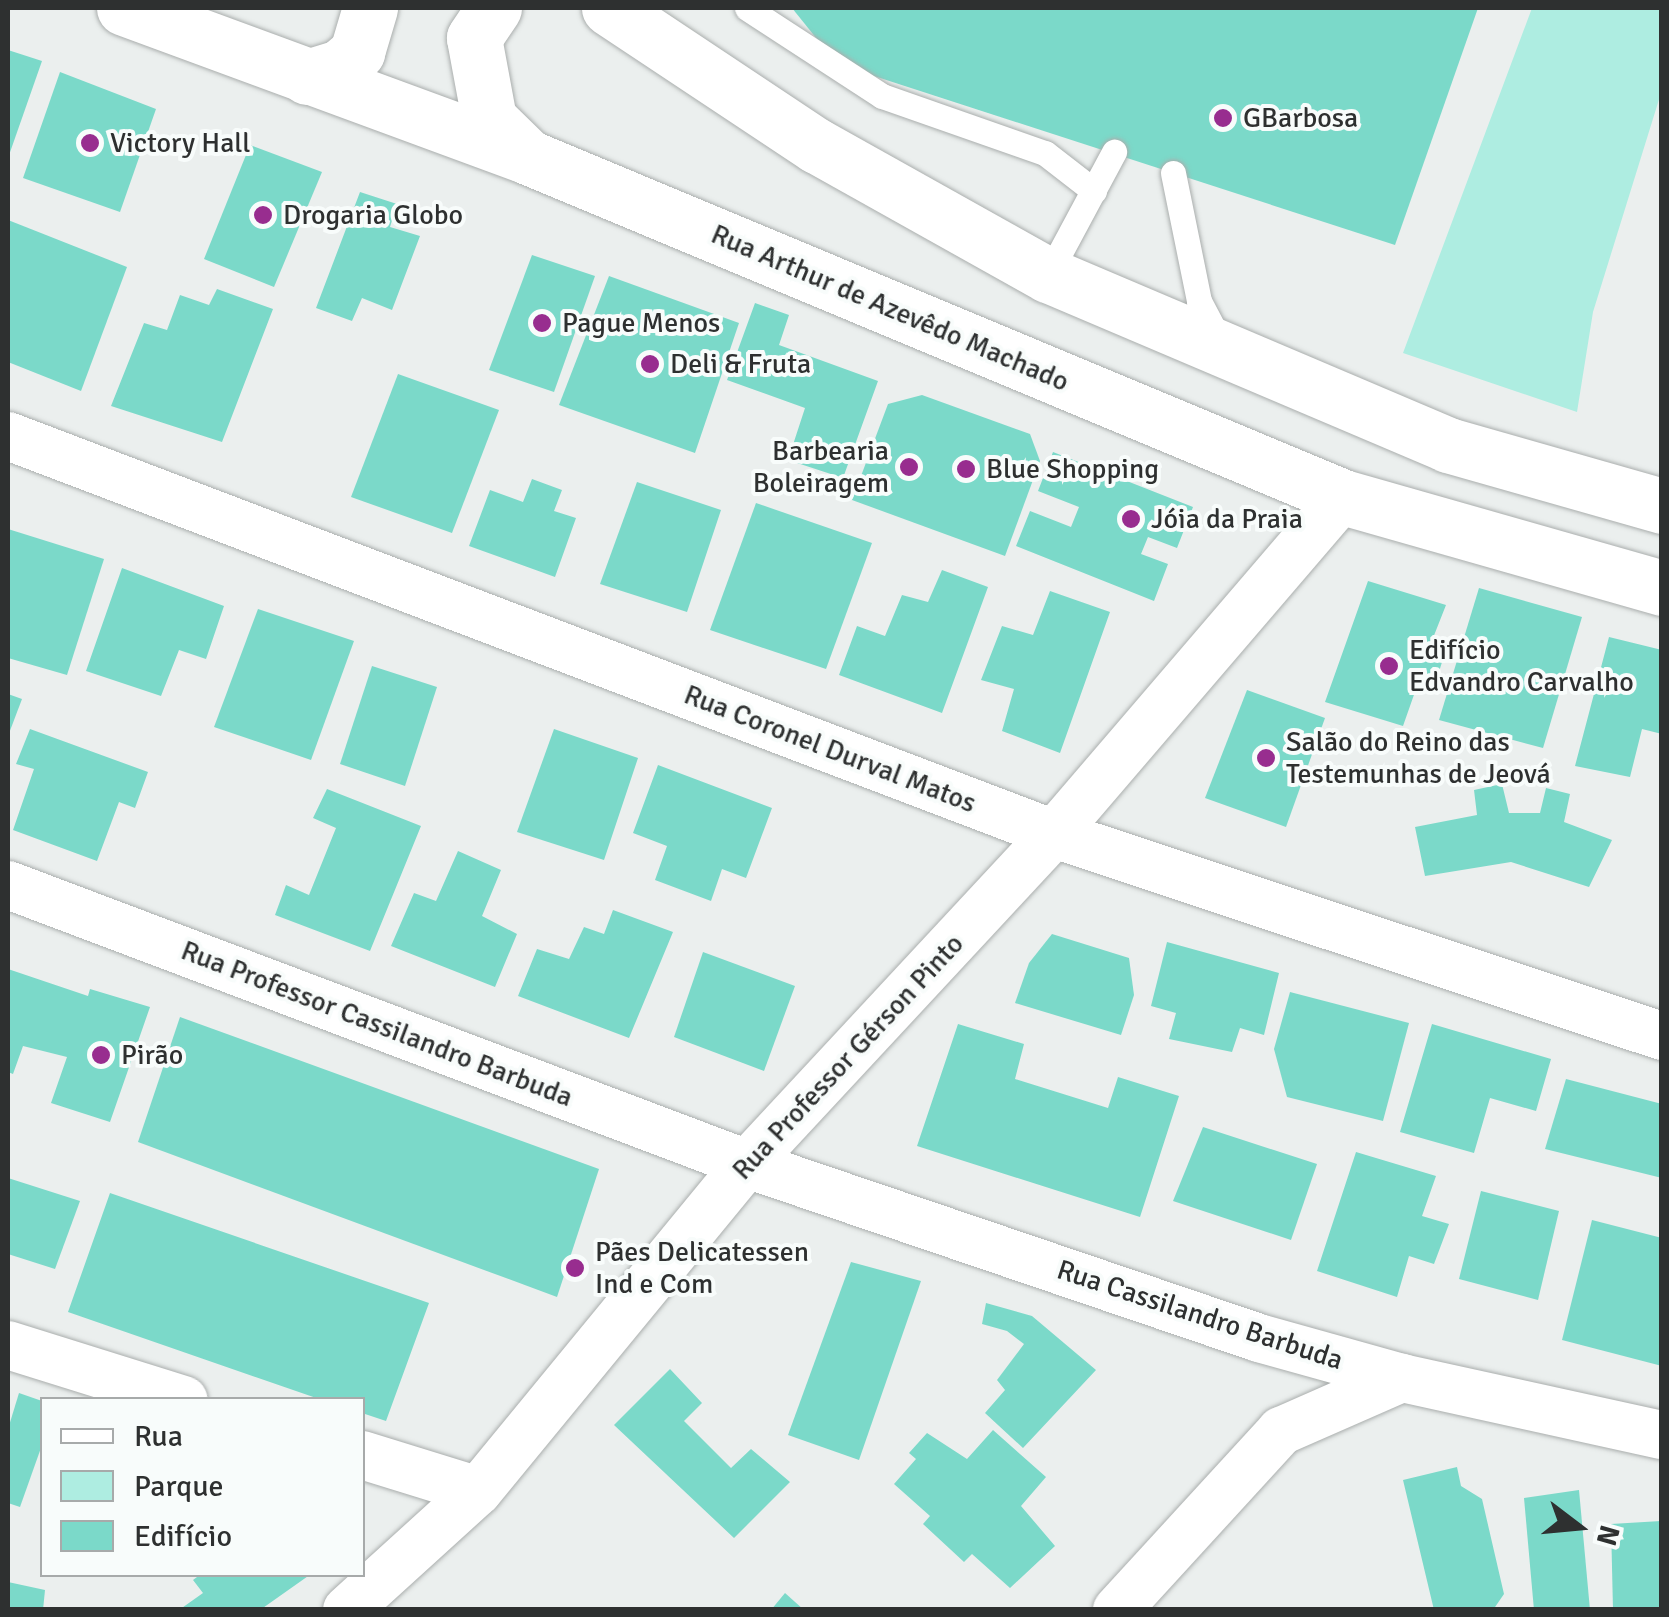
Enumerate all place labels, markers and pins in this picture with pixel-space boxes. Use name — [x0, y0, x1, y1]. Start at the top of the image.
place label: GBarbosa — [1243, 101, 1358, 135]
marker: GBarbosa — [1212, 107, 1234, 129]
place label: Victory Hall — [110, 126, 250, 160]
marker: Victory Hall — [79, 132, 101, 154]
place label: Drogaria Globo — [283, 198, 463, 232]
marker: Drogaria Globo — [252, 204, 274, 226]
place label: Pague Menos — [562, 306, 720, 340]
marker: Pague Menos — [531, 312, 553, 334]
place label: Deli & Fruta — [670, 347, 811, 381]
marker: Deli & Fruta — [639, 353, 661, 375]
place label: Barbearia Boleiragem — [753, 434, 889, 500]
place label: Blue Shopping — [986, 452, 1159, 486]
marker: Barbearia Boleiragem — [898, 456, 920, 478]
marker: Blue Shopping — [955, 458, 977, 480]
place label: Jóia da Praia — [1151, 502, 1303, 536]
marker: Jóia da Praia — [1120, 508, 1142, 530]
place label: Edifício Edvandro Carvalho — [1409, 633, 1634, 699]
marker: Edifício Edvandro Carvalho — [1378, 655, 1400, 677]
place label: Salão do Reino das Testemunhas de Jeová — [1286, 725, 1551, 791]
marker: Salão do Reino das Testemunhas de Jeová — [1255, 747, 1277, 769]
place label: Pirão — [121, 1038, 183, 1072]
marker: Pirão — [90, 1044, 112, 1066]
place label: Pães Delicatessen Ind e Com — [595, 1235, 809, 1301]
marker: Pães Delicatessen Ind e Com — [564, 1257, 586, 1279]

